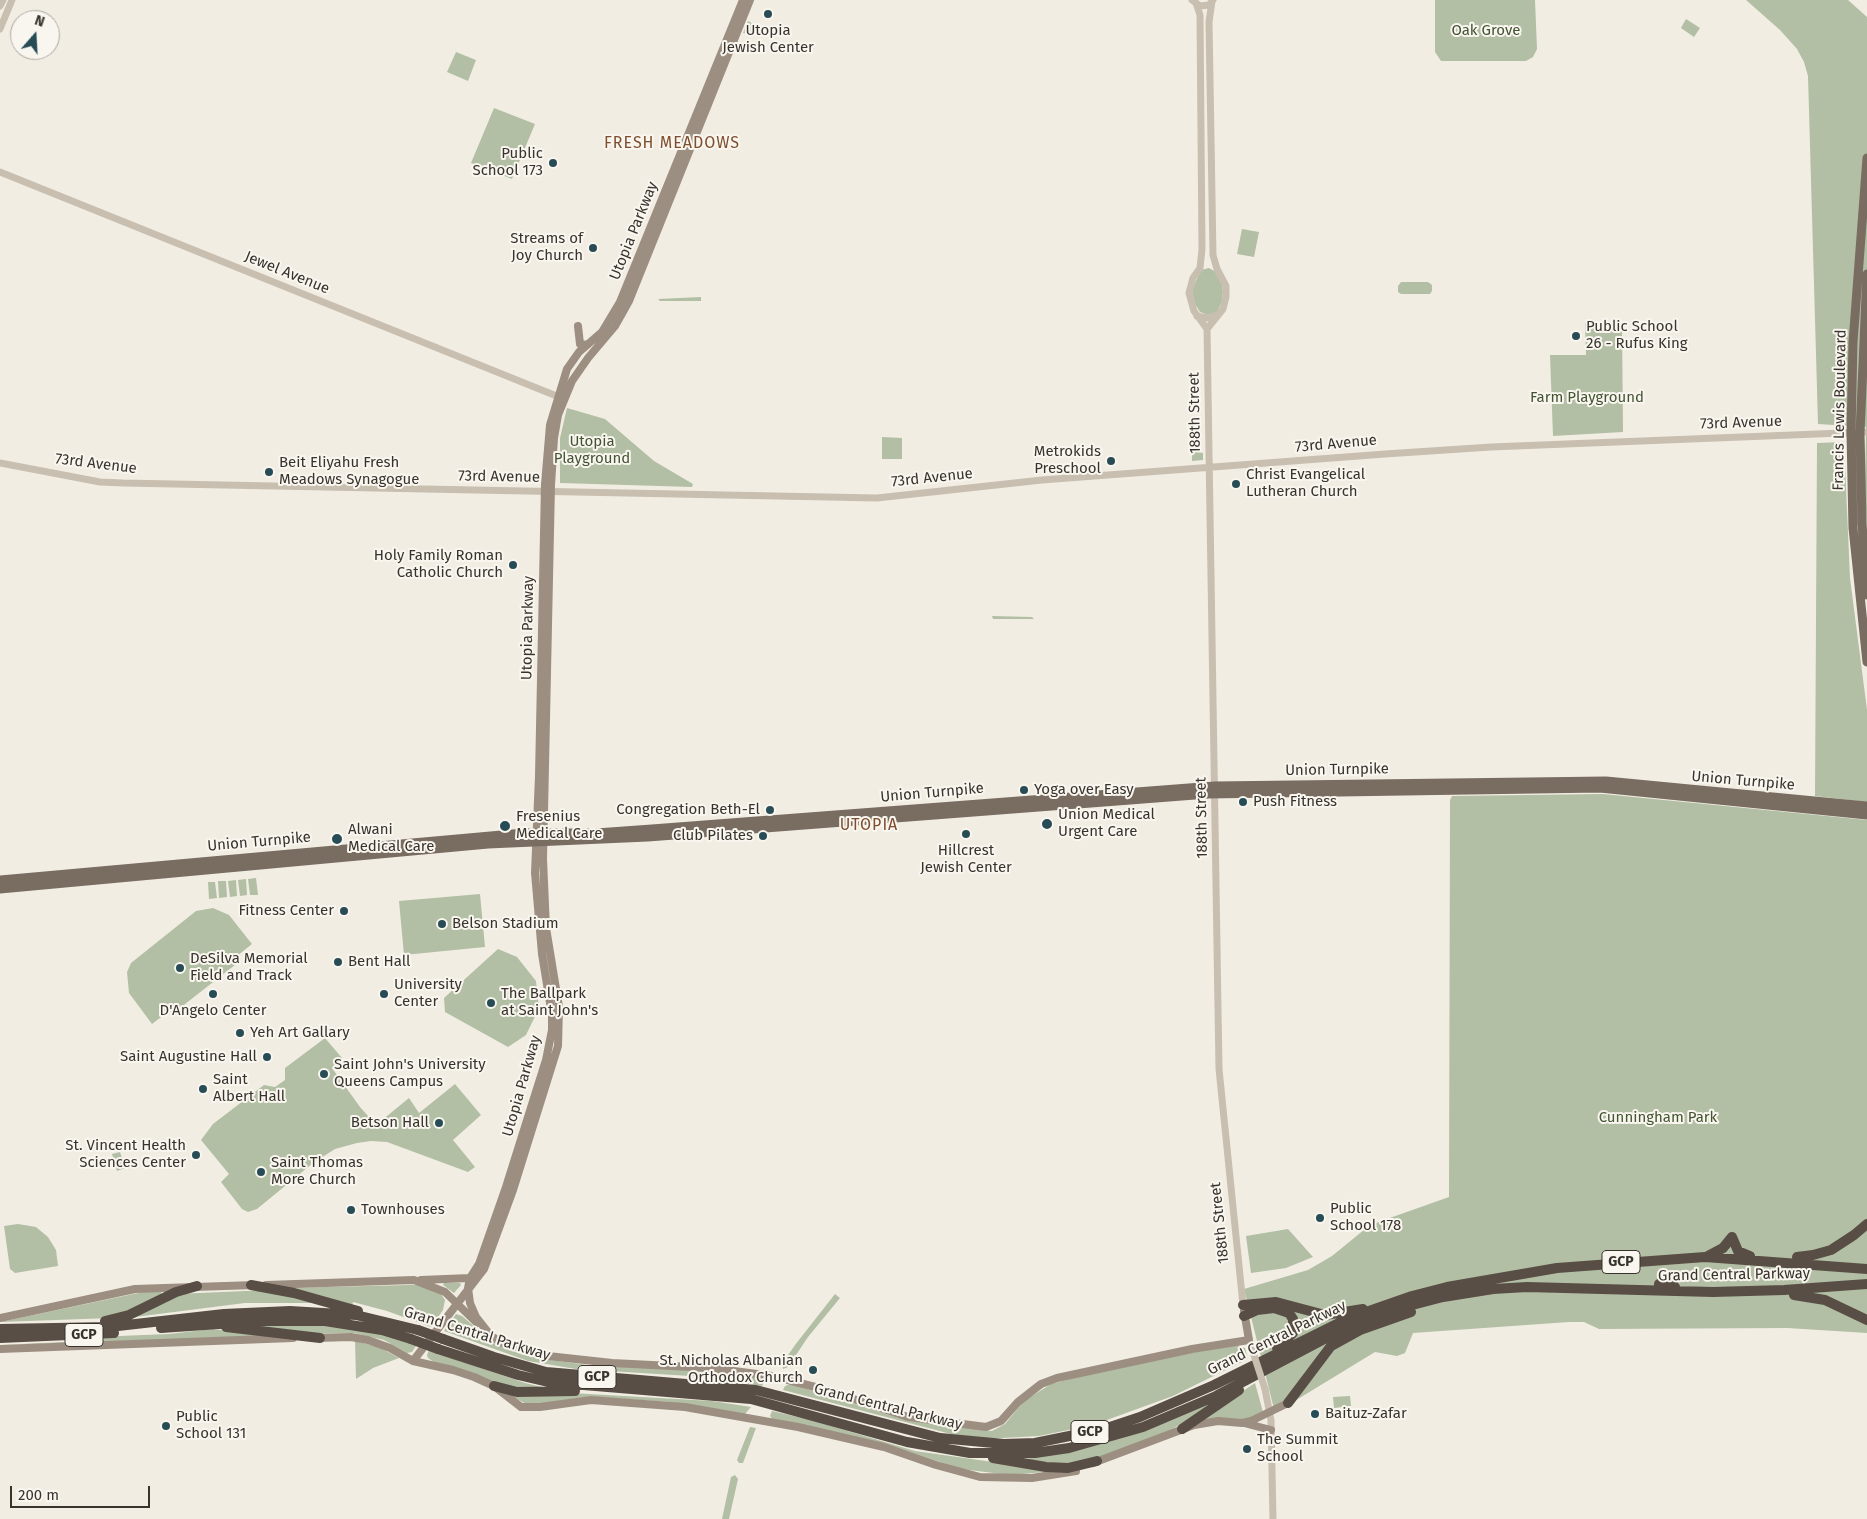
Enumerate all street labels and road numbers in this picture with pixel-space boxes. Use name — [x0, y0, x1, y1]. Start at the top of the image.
street label: Utopia Parkway — [606, 179, 662, 283]
street label: Jewel Avenue — [242, 248, 332, 298]
street label: Francis Lewis Boulevard — [1830, 329, 1850, 491]
street label: 188th Street — [1185, 372, 1205, 454]
street label: 73rd Avenue — [1700, 413, 1782, 433]
street label: 73rd Avenue — [1294, 431, 1378, 457]
street label: 73rd Avenue — [54, 450, 138, 478]
street label: 73rd Avenue — [890, 465, 974, 491]
street label: 73rd Avenue — [458, 467, 540, 487]
street label: Utopia Parkway — [518, 576, 538, 680]
street label: Union Turnpike — [1285, 760, 1389, 780]
street label: Union Turnpike — [1691, 768, 1795, 794]
street label: 188th Street — [1192, 777, 1212, 859]
street label: Union Turnpike — [880, 780, 984, 806]
street label: Union Turnpike — [207, 829, 311, 855]
street label: Utopia Parkway — [499, 1033, 545, 1139]
street label: 188th Street — [1207, 1181, 1233, 1265]
road number: GCP — [1602, 1250, 1640, 1274]
street label: Grand Central Parkway — [1658, 1265, 1810, 1285]
street label: Grand Central Parkway — [1205, 1297, 1349, 1379]
street label: Grand Central Parkway — [402, 1303, 552, 1365]
road number: GCP — [65, 1324, 103, 1346]
road number: GCP — [578, 1365, 616, 1388]
street label: Grand Central Parkway — [812, 1380, 964, 1434]
road number: GCP — [1071, 1420, 1109, 1444]

